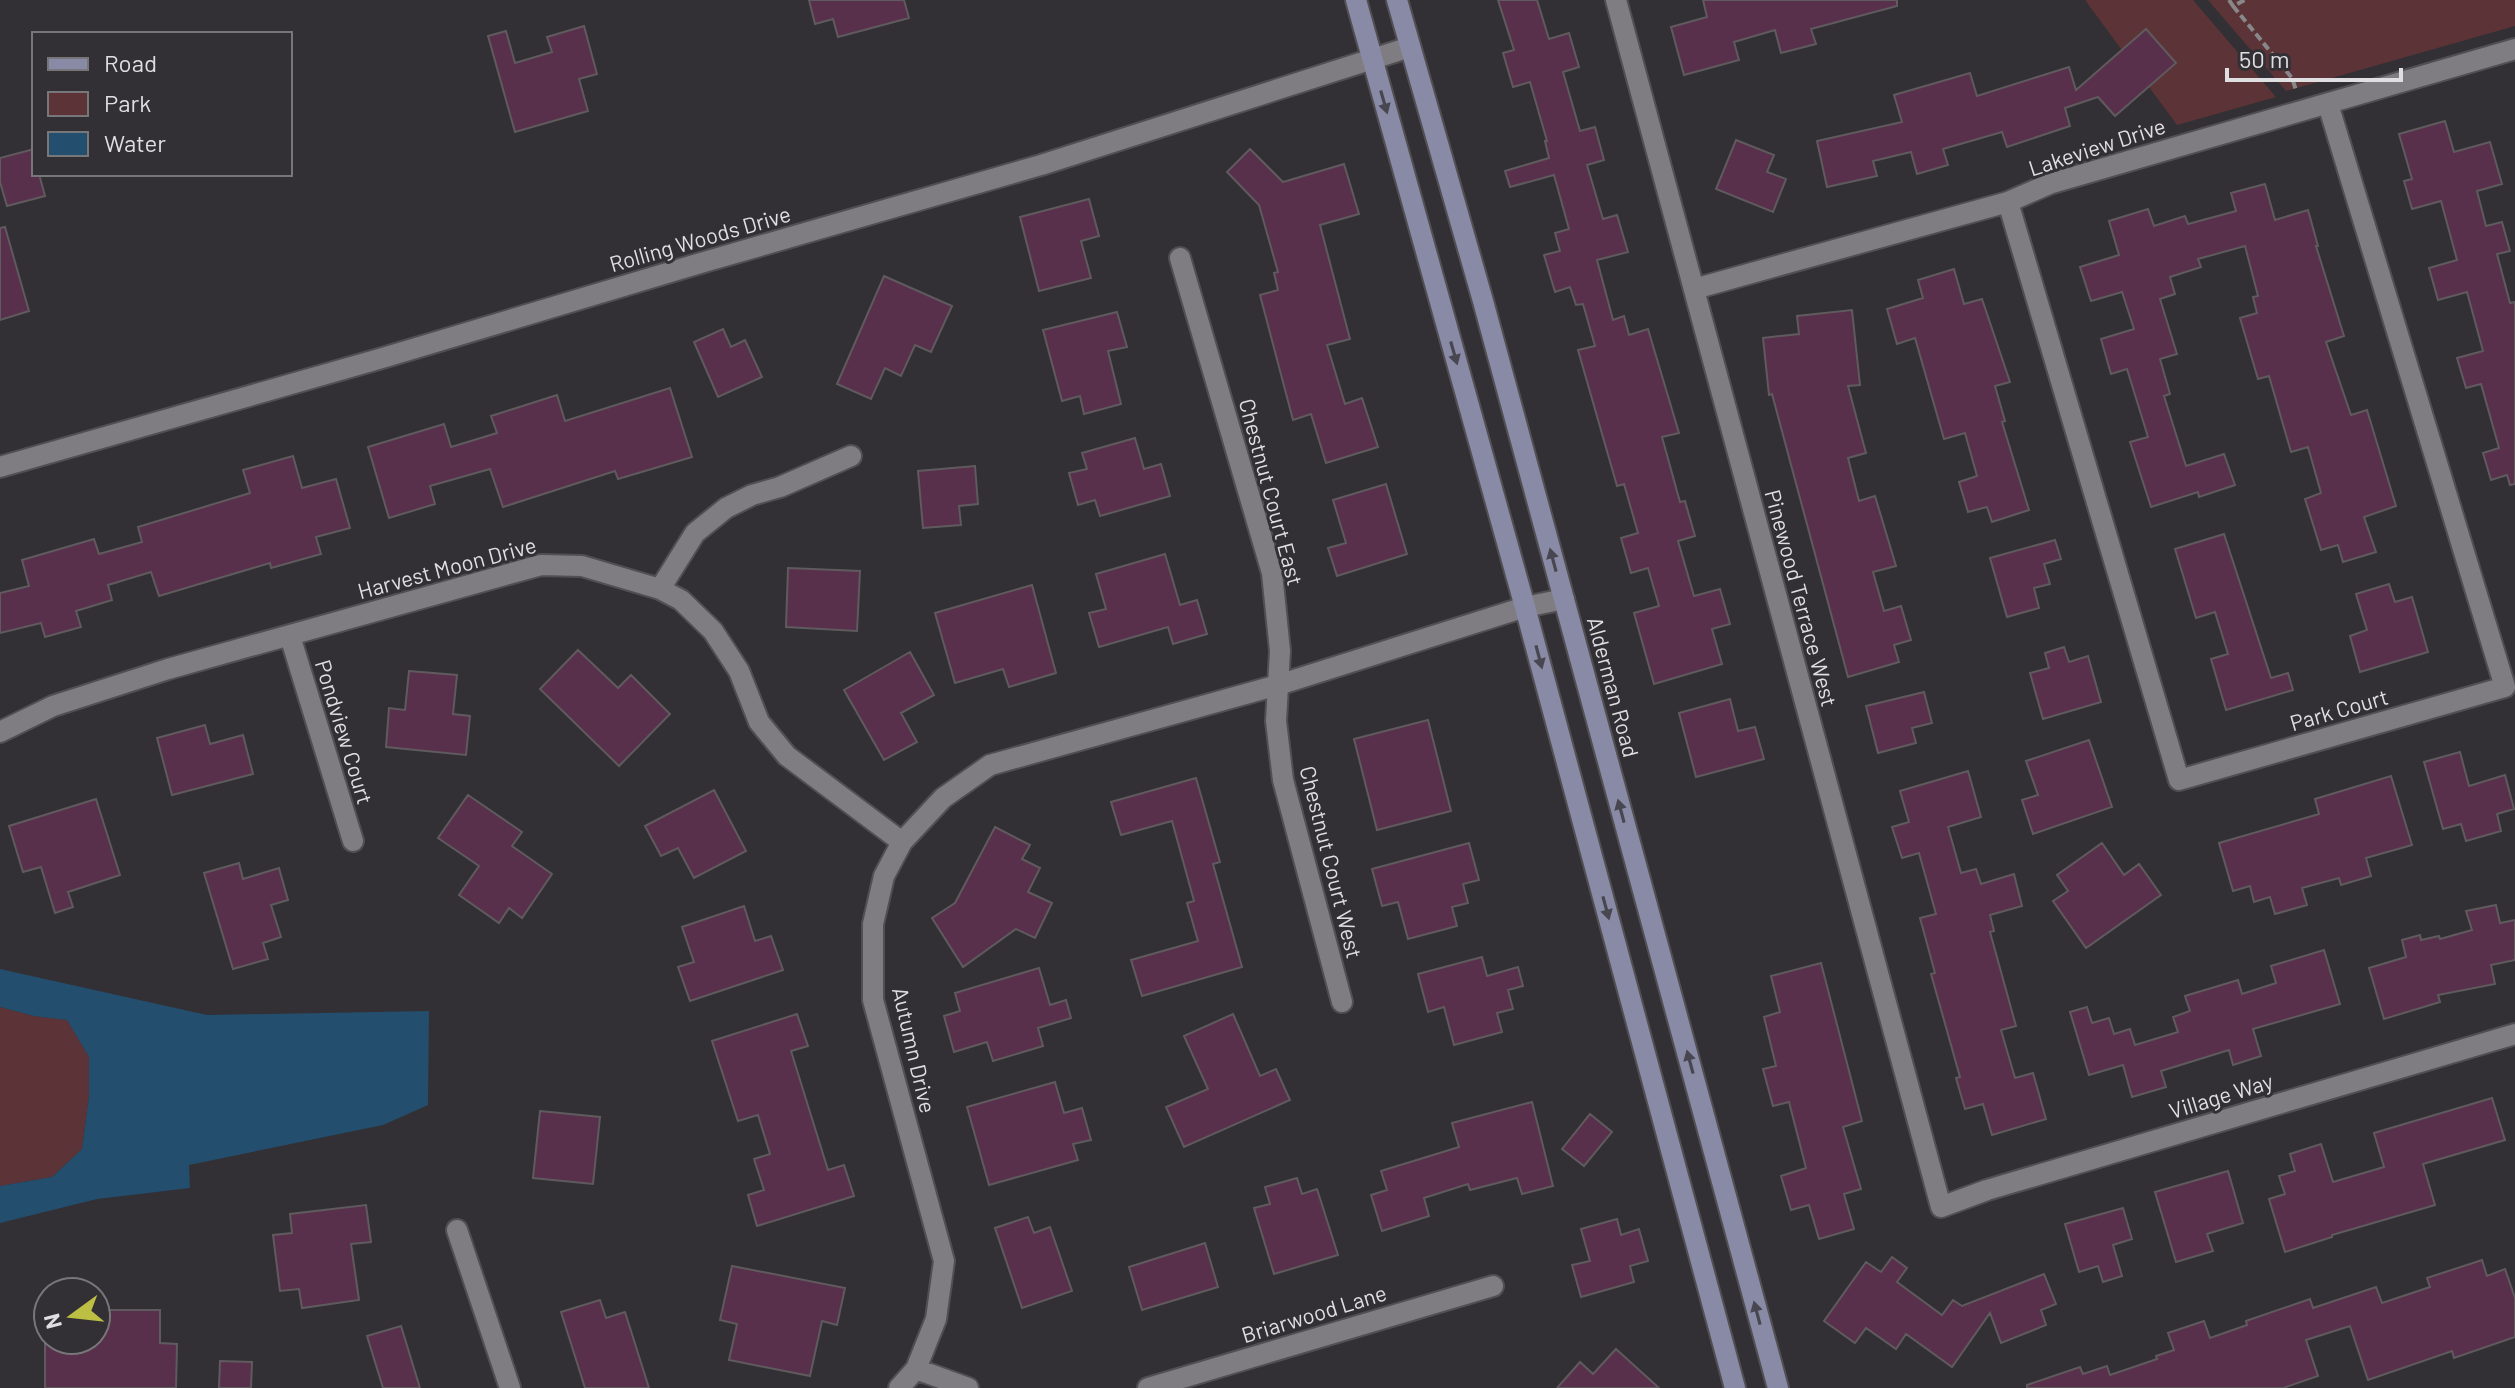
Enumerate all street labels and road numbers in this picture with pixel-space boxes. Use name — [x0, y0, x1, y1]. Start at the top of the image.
street label: Lakeview Drive — [2025, 112, 2169, 180]
street label: Rolling Woods Drive — [606, 200, 793, 276]
street label: Chestnut Court East — [1235, 396, 1309, 588]
street label: Pinewood Terrace West — [1760, 486, 1843, 709]
street label: Harvest Moon Drive — [355, 531, 539, 603]
street label: Alderman Road — [1583, 614, 1645, 760]
street label: Pondview Court — [311, 656, 379, 807]
street label: Park Court — [2287, 683, 2391, 735]
street label: Chestnut Court West — [1295, 763, 1368, 961]
street label: Autumn Drive — [888, 984, 942, 1115]
street label: Village Way — [2166, 1067, 2276, 1123]
street label: Briarwood Lane — [1238, 1279, 1389, 1347]

